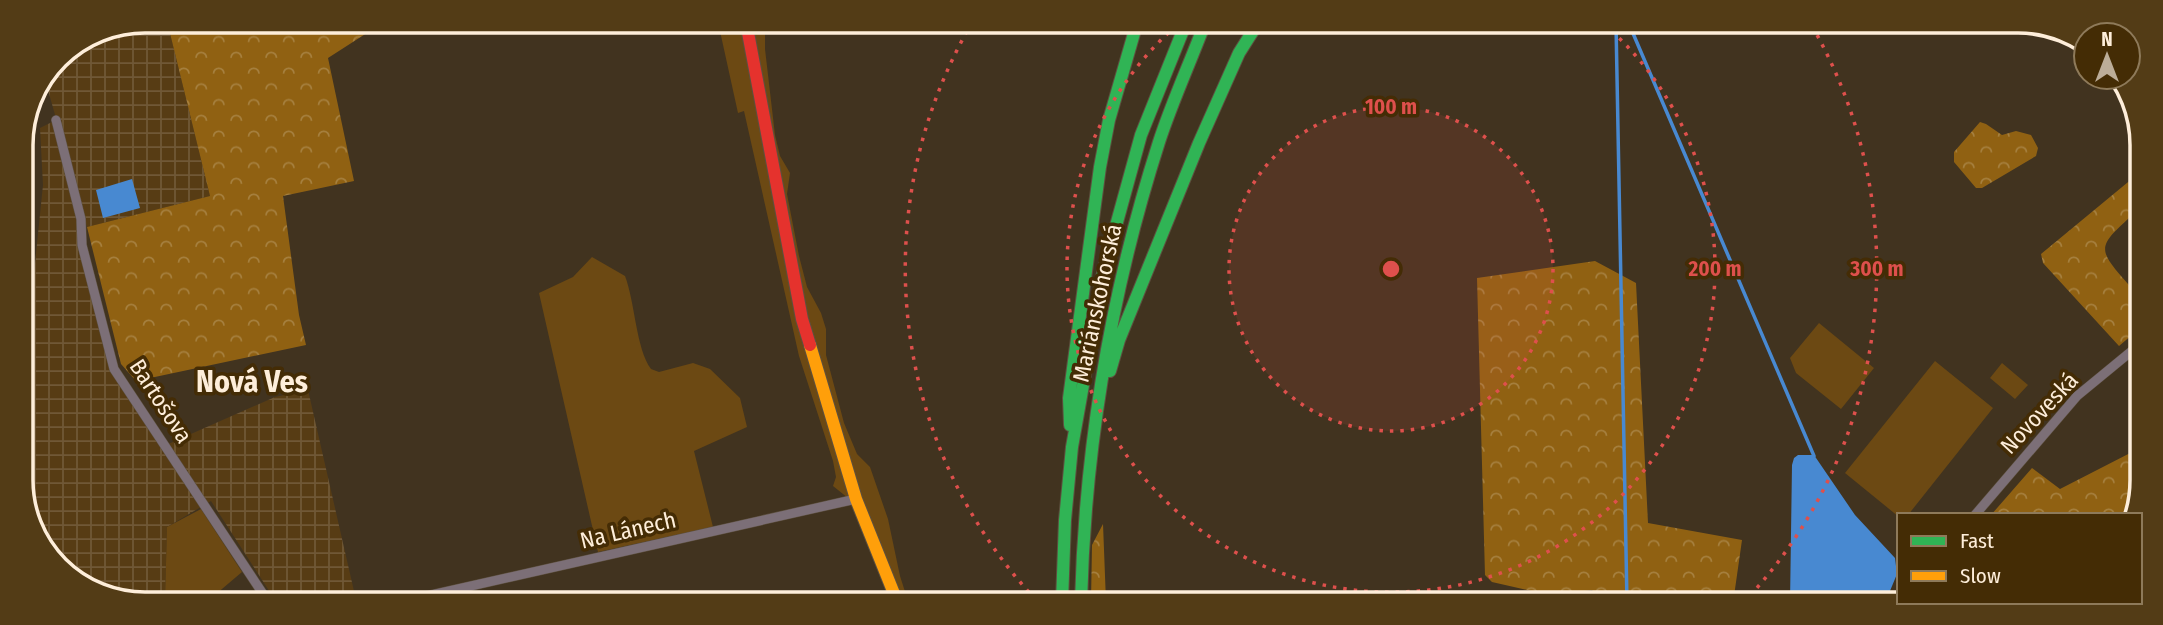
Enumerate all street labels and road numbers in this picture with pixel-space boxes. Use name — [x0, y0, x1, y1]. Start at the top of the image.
street label: Mariánskohorská — [1067, 222, 1127, 384]
street label: Bartošova — [124, 354, 198, 448]
street label: Novoveská — [1994, 366, 2084, 460]
street label: Na Lánech — [577, 505, 679, 555]

